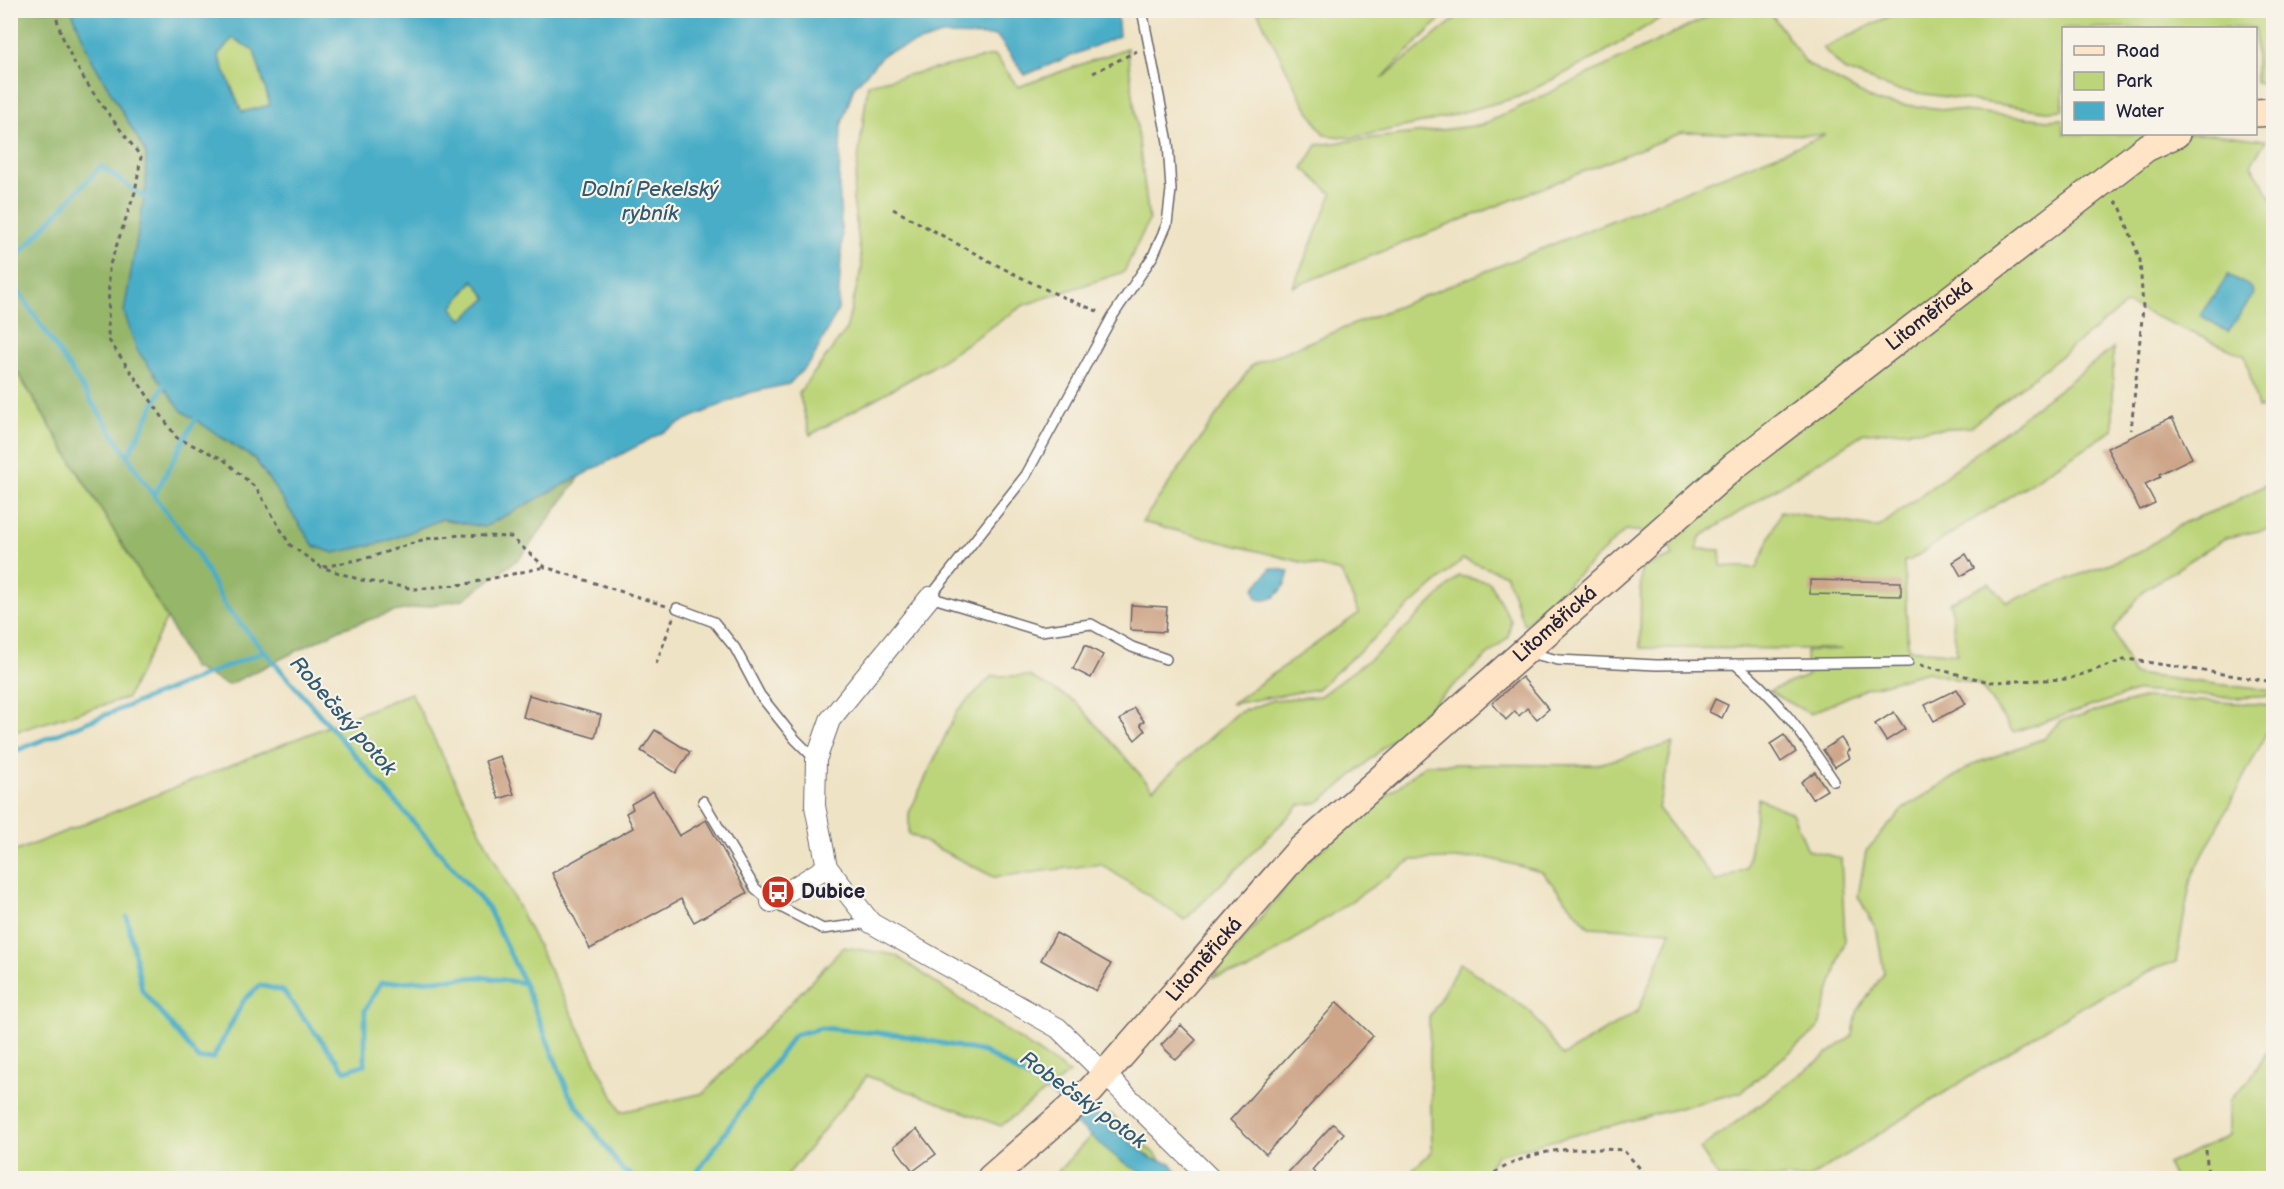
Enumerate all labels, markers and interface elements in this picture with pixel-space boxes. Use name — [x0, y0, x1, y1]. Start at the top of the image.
legend — [2062, 27, 2257, 135]
text: Road — [2116, 41, 2160, 62]
text: Park — [2116, 71, 2152, 92]
text: Water — [2116, 101, 2164, 122]
water label: Dolní Pekelský rybník — [581, 177, 719, 226]
street label: Litoměřická — [1881, 274, 1978, 356]
street label: Litoměřická — [1508, 581, 1602, 668]
water label: Robečský potok — [284, 651, 402, 781]
bus stop icon: Dubice — [760, 874, 796, 910]
place label: Dubice — [801, 880, 865, 904]
street label: Litoměřická — [1161, 913, 1247, 1007]
water label: Robečský potok — [1015, 1046, 1152, 1155]

